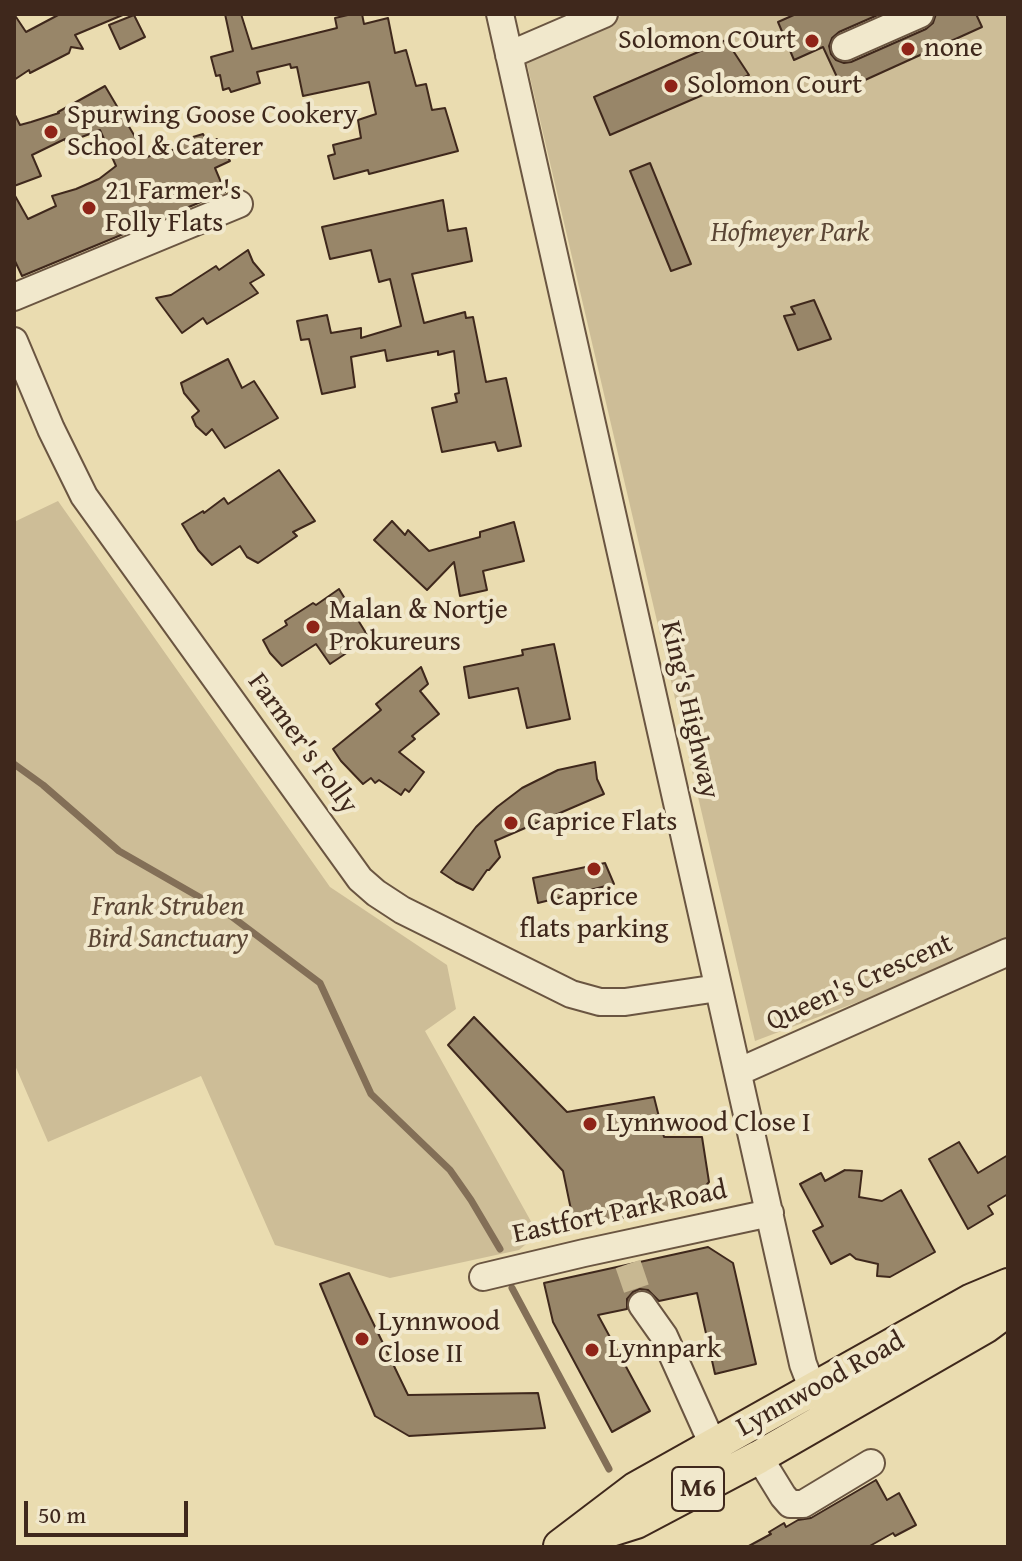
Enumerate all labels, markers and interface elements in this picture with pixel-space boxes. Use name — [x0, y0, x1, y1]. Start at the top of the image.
place label: Solomon COurt — [618, 24, 796, 58]
marker: Solomon COurt — [803, 32, 821, 50]
place label: none — [924, 32, 983, 66]
marker: none — [899, 40, 917, 58]
place label: Solomon Court — [687, 69, 862, 103]
marker: Solomon Court — [662, 77, 680, 95]
place label: Spurwing Goose Cookery School & Caterer — [67, 99, 358, 165]
marker: Spurwing Goose Cookery School & Caterer — [42, 123, 60, 141]
place label: 21 Farmer's Folly Flats — [105, 175, 241, 241]
marker: 21 Farmer's Folly Flats — [80, 199, 98, 217]
park label: Hofmeyer Park — [711, 217, 869, 251]
place label: Malan & Nortje Prokureurs — [329, 594, 508, 660]
marker: Malan & Nortje Prokureurs — [304, 618, 322, 636]
street label: King's Highway — [652, 618, 726, 802]
street label: Farmer's Folly — [240, 667, 364, 821]
place label: Caprice Flats — [527, 806, 677, 840]
marker: Caprice Flats — [502, 814, 520, 832]
marker: Caprice flats parking — [585, 860, 603, 878]
place label: Caprice flats parking — [520, 881, 668, 947]
park label: Frank Struben Bird Sanctuary — [88, 891, 248, 957]
street label: Queen's Crescent — [762, 927, 958, 1039]
place label: Lynnwood Close I — [606, 1107, 811, 1141]
marker: Lynnwood Close I — [581, 1115, 599, 1133]
street label: Eastfort Park Road — [510, 1174, 730, 1252]
place label: Lynnwood Close II — [378, 1306, 500, 1372]
street label: Lynnwood Road — [731, 1325, 911, 1445]
marker: Lynnwood Close II — [353, 1330, 371, 1348]
place label: Lynnpark — [608, 1333, 721, 1367]
marker: Lynnpark — [583, 1341, 601, 1359]
road number: M6 — [672, 1467, 724, 1511]
scale bar — [28, 1485, 192, 1535]
text: 50 m — [38, 1497, 86, 1532]

